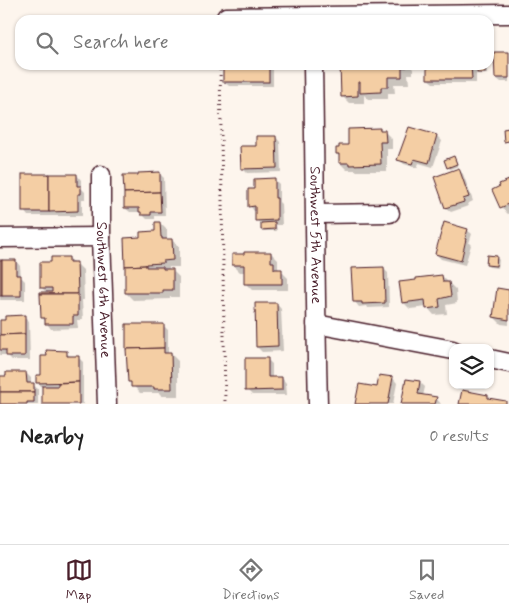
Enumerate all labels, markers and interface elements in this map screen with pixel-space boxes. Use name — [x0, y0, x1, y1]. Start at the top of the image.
search box — [15, 15, 494, 70]
icon: search — [33, 29, 61, 57]
text: Search here — [73, 30, 169, 55]
street label: Southwest 5th Avenue — [304, 166, 326, 304]
street label: Southwest 6th Avenue — [91, 222, 115, 358]
map controls — [449, 344, 494, 389]
button: layers — [449, 344, 494, 389]
text: Nearby — [20, 423, 84, 451]
text: 0 results — [429, 426, 489, 447]
tab: Map — [65, 556, 93, 604]
tab: Directions — [222, 556, 280, 604]
tab: Saved — [409, 556, 444, 604]

